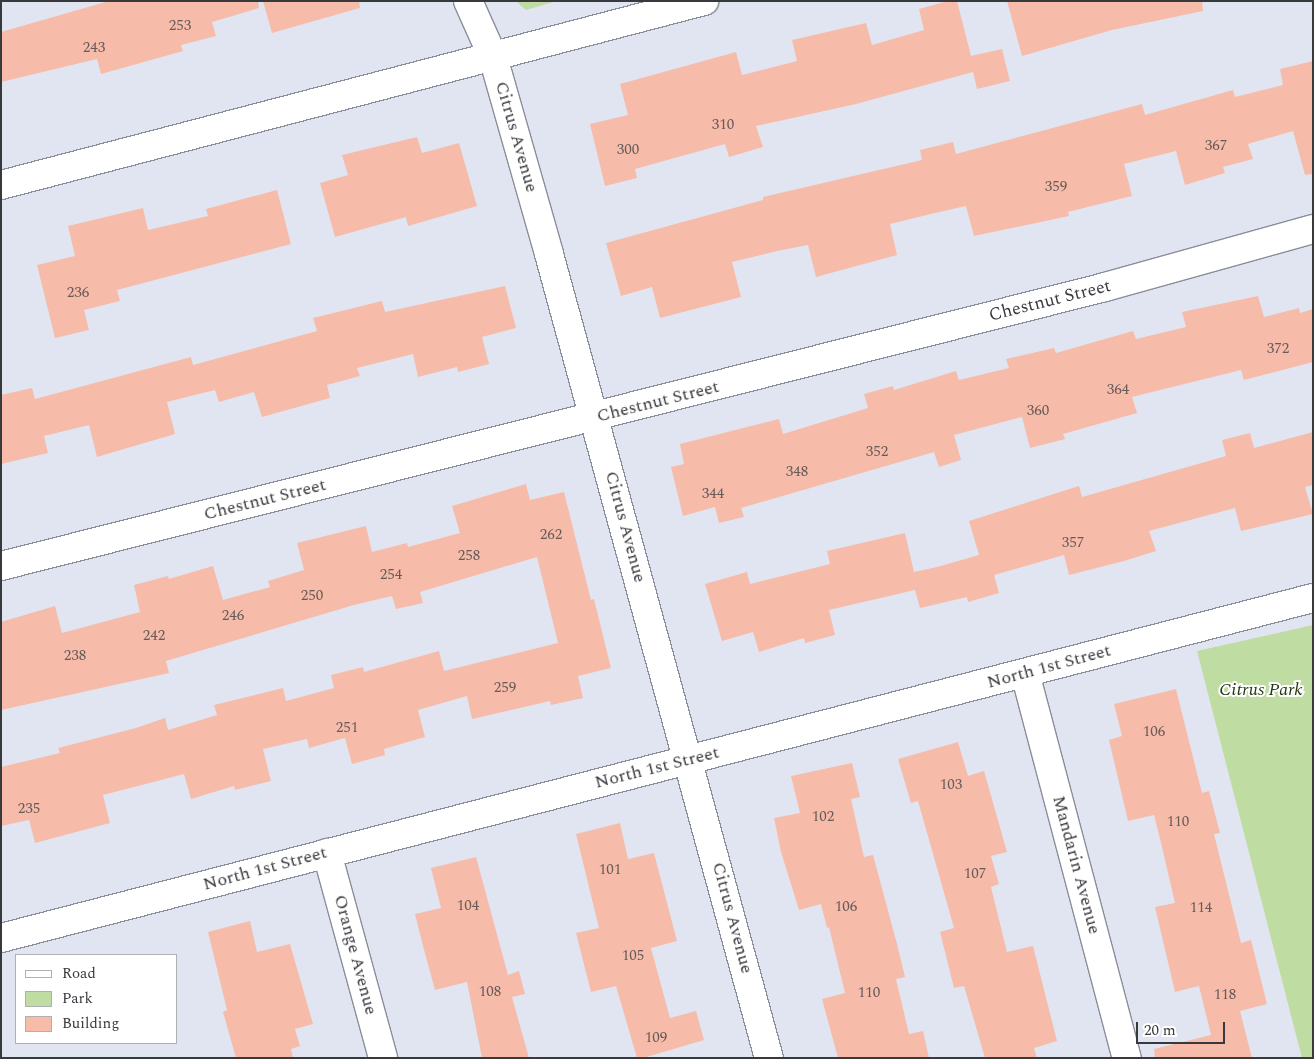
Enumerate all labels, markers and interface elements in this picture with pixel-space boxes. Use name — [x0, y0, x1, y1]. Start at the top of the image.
house number: 253 — [169, 17, 191, 35]
house number: 243 — [83, 39, 105, 57]
street label: Citrus Avenue — [490, 79, 542, 195]
house number: 310 — [712, 116, 734, 134]
house number: 367 — [1205, 137, 1227, 155]
house number: 300 — [617, 141, 639, 159]
house number: 359 — [1045, 178, 1067, 196]
street label: Chestnut Street — [987, 275, 1113, 327]
house number: 236 — [67, 284, 89, 302]
house number: 372 — [1267, 340, 1289, 358]
street label: Chestnut Street — [595, 376, 721, 428]
house number: 364 — [1107, 381, 1129, 399]
house number: 360 — [1027, 402, 1049, 420]
house number: 352 — [866, 443, 888, 461]
house number: 348 — [786, 463, 808, 481]
street label: Citrus Avenue — [600, 469, 650, 585]
street label: Chestnut Street — [202, 474, 328, 526]
house number: 344 — [702, 485, 724, 503]
house number: 262 — [540, 526, 562, 544]
house number: 357 — [1062, 534, 1084, 552]
house number: 258 — [458, 547, 480, 565]
house number: 254 — [380, 566, 402, 584]
house number: 250 — [301, 587, 323, 605]
house number: 246 — [222, 607, 244, 625]
house number: 242 — [143, 627, 165, 645]
street label: North 1st Street — [985, 640, 1113, 694]
house number: 238 — [64, 647, 86, 665]
house number: 259 — [494, 679, 516, 697]
park label: Citrus Park — [1219, 679, 1303, 701]
house number: 251 — [336, 719, 358, 737]
house number: 106 — [1143, 723, 1165, 741]
street label: North 1st Street — [593, 742, 721, 794]
house number: 103 — [940, 776, 962, 794]
street label: Mandarin Avenue — [1047, 793, 1105, 937]
house number: 235 — [18, 800, 40, 818]
house number: 102 — [812, 808, 834, 826]
house number: 110 — [1167, 813, 1189, 831]
street label: North 1st Street — [201, 842, 329, 896]
street label: Citrus Avenue — [707, 860, 757, 976]
house number: 101 — [599, 861, 621, 879]
house number: 107 — [964, 865, 986, 883]
street label: Orange Avenue — [329, 893, 381, 1017]
house number: 104 — [457, 897, 479, 915]
house number: 106 — [835, 898, 857, 916]
house number: 114 — [1190, 899, 1212, 917]
house number: 105 — [622, 947, 644, 965]
legend — [15, 954, 178, 1044]
text: Road — [62, 962, 96, 985]
house number: 108 — [479, 983, 501, 1001]
house number: 110 — [858, 984, 880, 1002]
house number: 118 — [1214, 986, 1236, 1004]
text: Park — [62, 987, 93, 1010]
text: Building — [62, 1012, 119, 1035]
scale bar — [1139, 1012, 1228, 1044]
text: 20 m — [1144, 1019, 1176, 1042]
house number: 109 — [645, 1029, 667, 1047]

